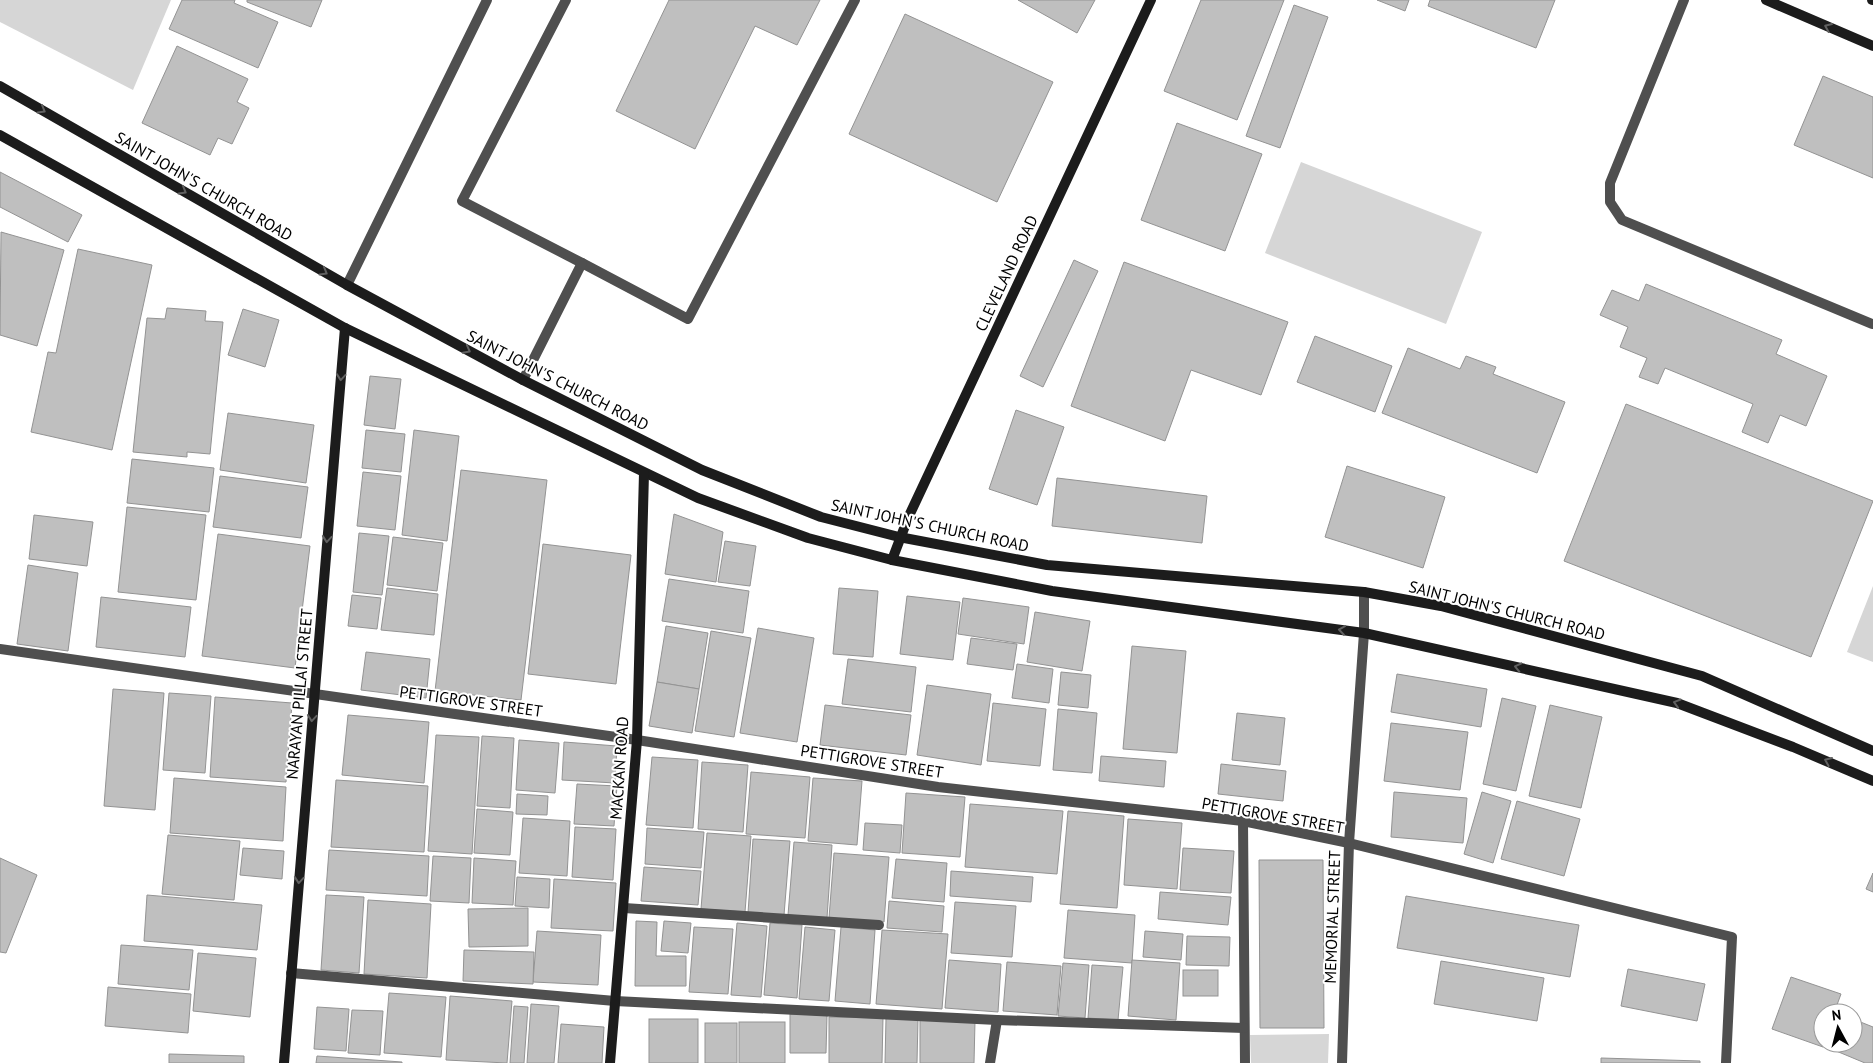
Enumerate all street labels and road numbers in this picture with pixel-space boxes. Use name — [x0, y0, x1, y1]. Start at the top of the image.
street label: SAINT JOHN'S CHURCH ROAD — [112, 127, 296, 245]
street label: CLEVELAND ROAD — [970, 212, 1042, 334]
street label: SAINT JOHN'S CHURCH ROAD — [464, 325, 652, 435]
street label: SAINT JOHN'S CHURCH ROAD — [829, 494, 1031, 556]
street label: SAINT JOHN'S CHURCH ROAD — [1407, 576, 1607, 644]
street label: NARAYAN PILLAI STREET — [282, 608, 316, 780]
street label: PETTIGROVE STREET — [398, 681, 544, 721]
street label: MACKAN ROAD — [605, 716, 633, 820]
street label: PETTIGROVE STREET — [799, 740, 945, 782]
street label: PETTIGROVE STREET — [1200, 793, 1346, 837]
street label: MEMORIAL STREET — [1320, 850, 1344, 984]

